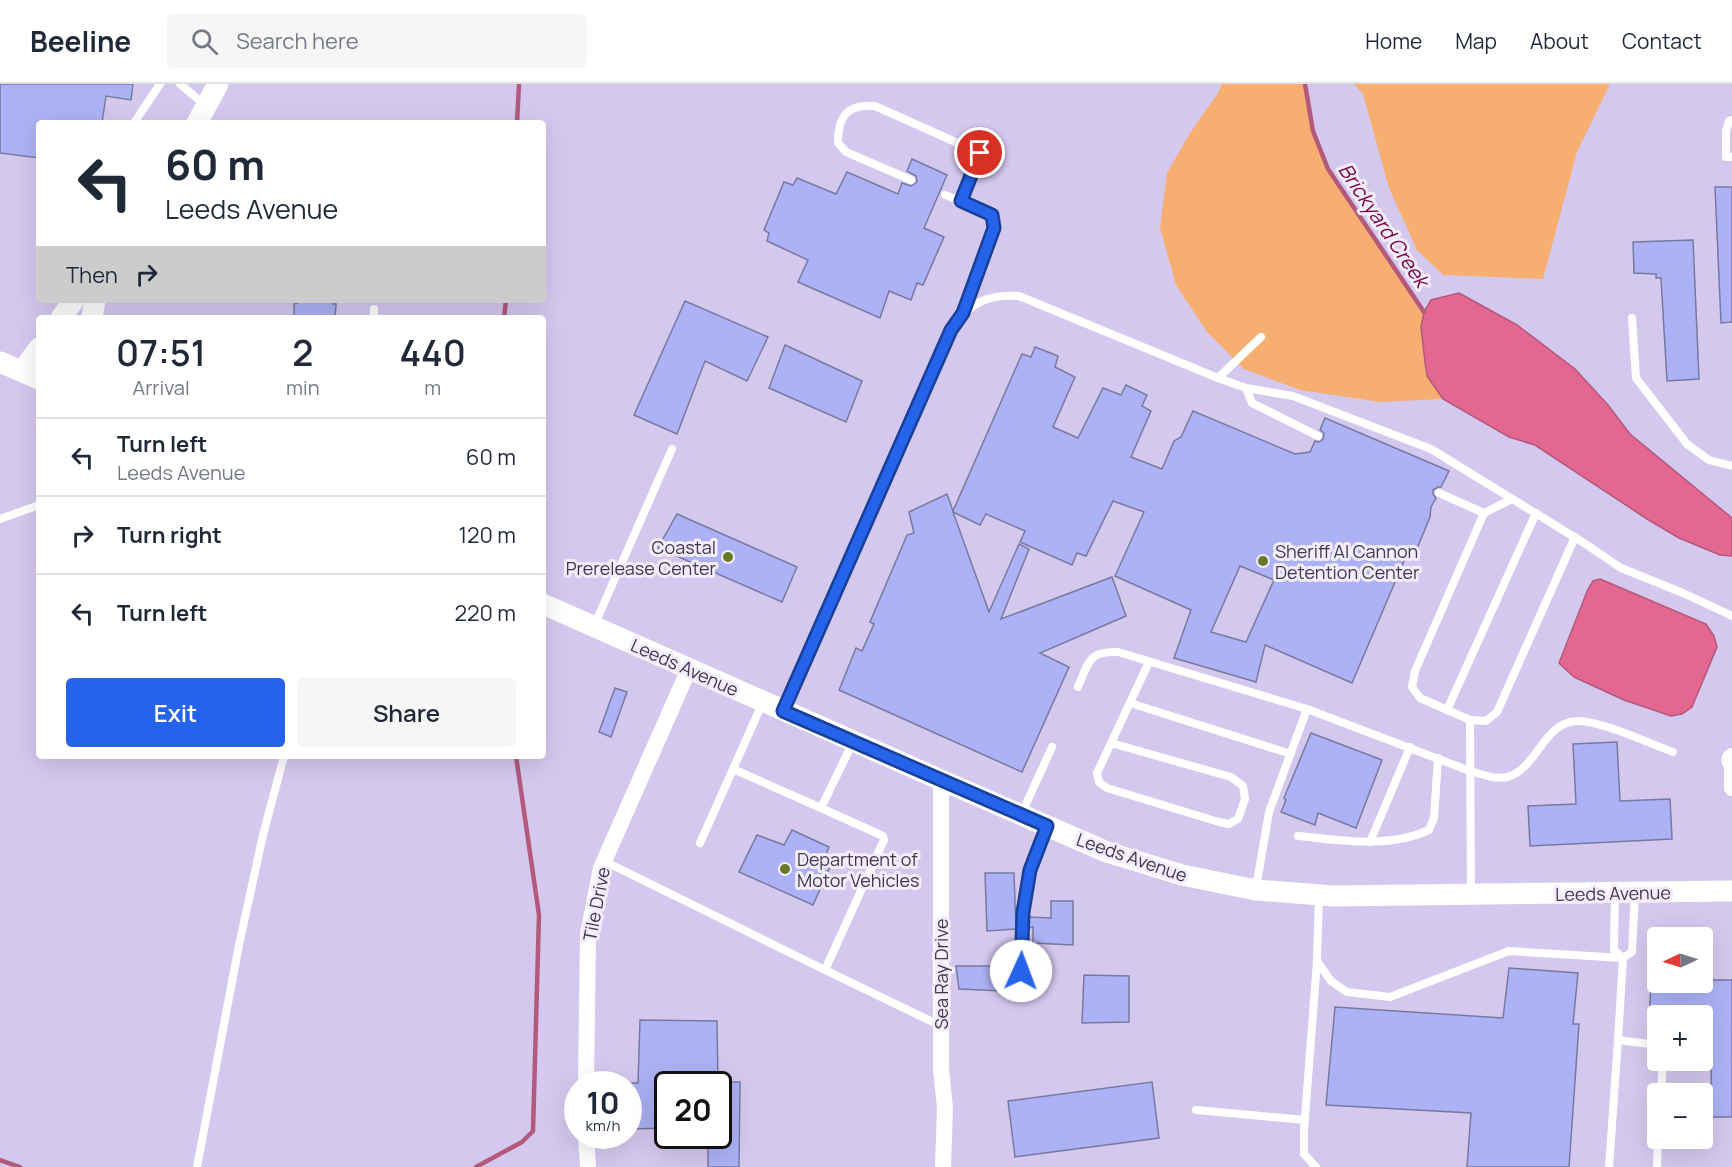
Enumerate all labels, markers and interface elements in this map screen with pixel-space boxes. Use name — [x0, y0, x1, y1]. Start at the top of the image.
search box — [167, 14, 587, 68]
text: Beeline — [30, 22, 131, 60]
icon: search — [188, 25, 221, 58]
text: Search here — [236, 26, 359, 56]
text: Home — [1365, 27, 1422, 55]
text: Map — [1455, 27, 1497, 55]
text: About — [1530, 27, 1589, 55]
text: Contact — [1622, 27, 1702, 55]
pin — [954, 127, 1005, 178]
text: 60 m — [165, 135, 265, 193]
icon: arrive — [963, 136, 996, 169]
icon: left — [66, 144, 144, 222]
water label: Brickyard Creek — [1333, 158, 1437, 295]
text: Leeds Avenue — [165, 190, 338, 227]
icon: right — [130, 258, 163, 291]
text: Then — [66, 260, 118, 290]
text: 07:51 — [116, 328, 206, 377]
text: 2 — [292, 328, 313, 377]
text: 440 — [400, 328, 466, 377]
text: Arrival — [132, 374, 190, 401]
text: min — [286, 374, 320, 401]
text: m — [424, 374, 441, 401]
text: Turn left — [117, 429, 207, 459]
icon: left — [66, 441, 99, 474]
text: 60 m — [466, 442, 516, 472]
text: Leeds Avenue — [117, 459, 245, 486]
icon: right — [66, 519, 99, 552]
text: Turn right — [117, 520, 222, 550]
text: 120 m — [458, 520, 516, 550]
place label: Coastal Prerelease Center — [566, 535, 717, 580]
place label: Sheriff Al Cannon Detention Center — [1275, 539, 1420, 584]
marker: Coastal Prerelease Center — [721, 550, 735, 564]
marker: Sheriff Al Cannon Detention Center — [1256, 554, 1270, 568]
icon: left — [66, 597, 99, 630]
text: Turn left — [117, 598, 207, 628]
text: 220 m — [454, 598, 516, 628]
street label: Leeds Avenue — [627, 633, 743, 701]
button: Exit — [66, 678, 285, 747]
button: Share — [297, 678, 516, 747]
street label: Leeds Avenue — [1073, 827, 1191, 887]
place label: Department of Motor Vehicles — [797, 847, 919, 892]
marker: Department of Motor Vehicles — [778, 862, 792, 876]
street label: Tile Drive — [577, 865, 615, 943]
street label: Leeds Avenue — [1555, 880, 1671, 906]
street label: Sea Ray Drive — [929, 918, 953, 1030]
north arrow — [1647, 927, 1713, 993]
map controls — [1647, 927, 1713, 1149]
position arrow — [989, 939, 1053, 1003]
button: + — [1647, 1005, 1713, 1071]
speed limit sign: 20 — [654, 1071, 732, 1149]
text: 10 — [587, 1082, 619, 1123]
button: − — [1647, 1083, 1713, 1149]
text: km/h — [586, 1115, 620, 1136]

